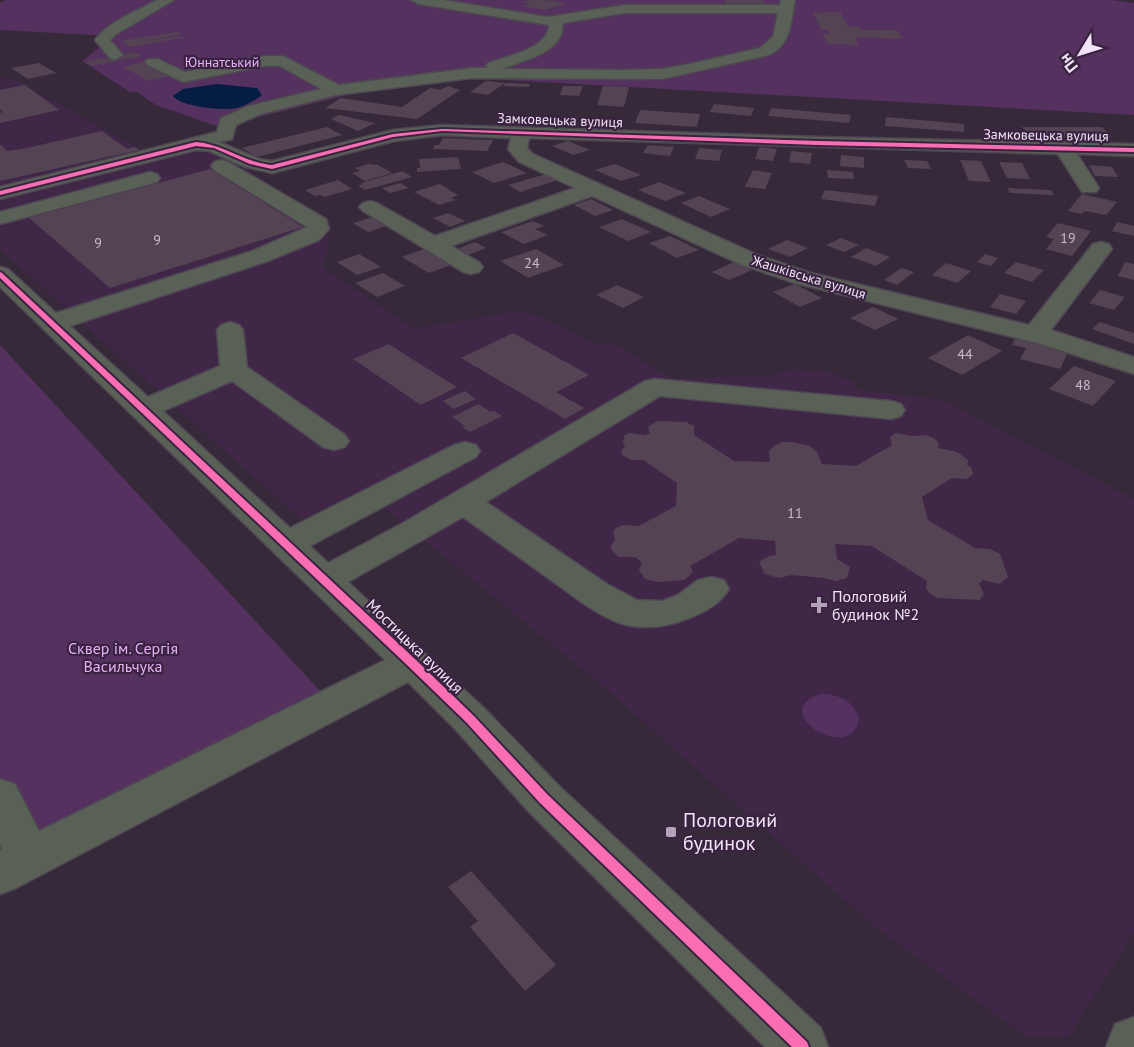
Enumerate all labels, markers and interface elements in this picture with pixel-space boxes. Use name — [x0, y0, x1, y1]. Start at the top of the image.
north arrow — [1050, 24, 1110, 84]
text: Пн — [1055, 50, 1082, 77]
park label: Юннатський — [185, 53, 259, 71]
street label: Замковецька вулиця — [497, 109, 623, 131]
street label: Замковецька вулиця — [983, 125, 1109, 145]
house number: 19 — [1060, 229, 1076, 247]
house number: 9 — [153, 231, 161, 249]
house number: 9 — [94, 234, 102, 252]
street label: Жашківська вулиця — [749, 251, 868, 303]
house number: 24 — [524, 254, 540, 272]
house number: 44 — [957, 345, 973, 363]
house number: 48 — [1075, 376, 1091, 394]
house number: 11 — [787, 504, 803, 522]
place label: Пологовий будинок №2 — [832, 586, 919, 624]
street label: Мостицька вулиця — [362, 594, 468, 698]
marker: Пологовий будинок №2 — [810, 596, 828, 614]
park label: Сквер ім. Сергія Васильчука — [68, 638, 178, 676]
place label: Пологовий будинок — [683, 807, 777, 856]
marker: Пологовий будинок — [664, 825, 678, 839]

